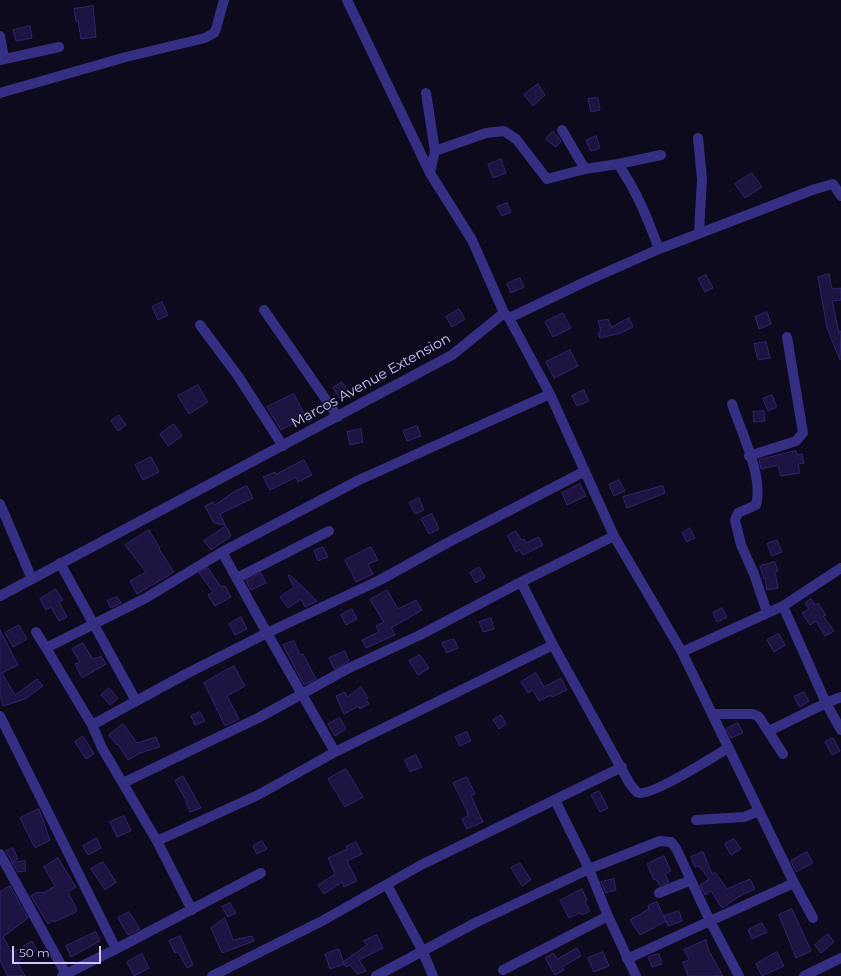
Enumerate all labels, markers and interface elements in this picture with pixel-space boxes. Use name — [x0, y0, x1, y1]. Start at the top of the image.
street label: Marcos Avenue Extension — [288, 330, 454, 432]
scale bar — [14, 938, 103, 964]
text: 50 m — [19, 945, 50, 960]

